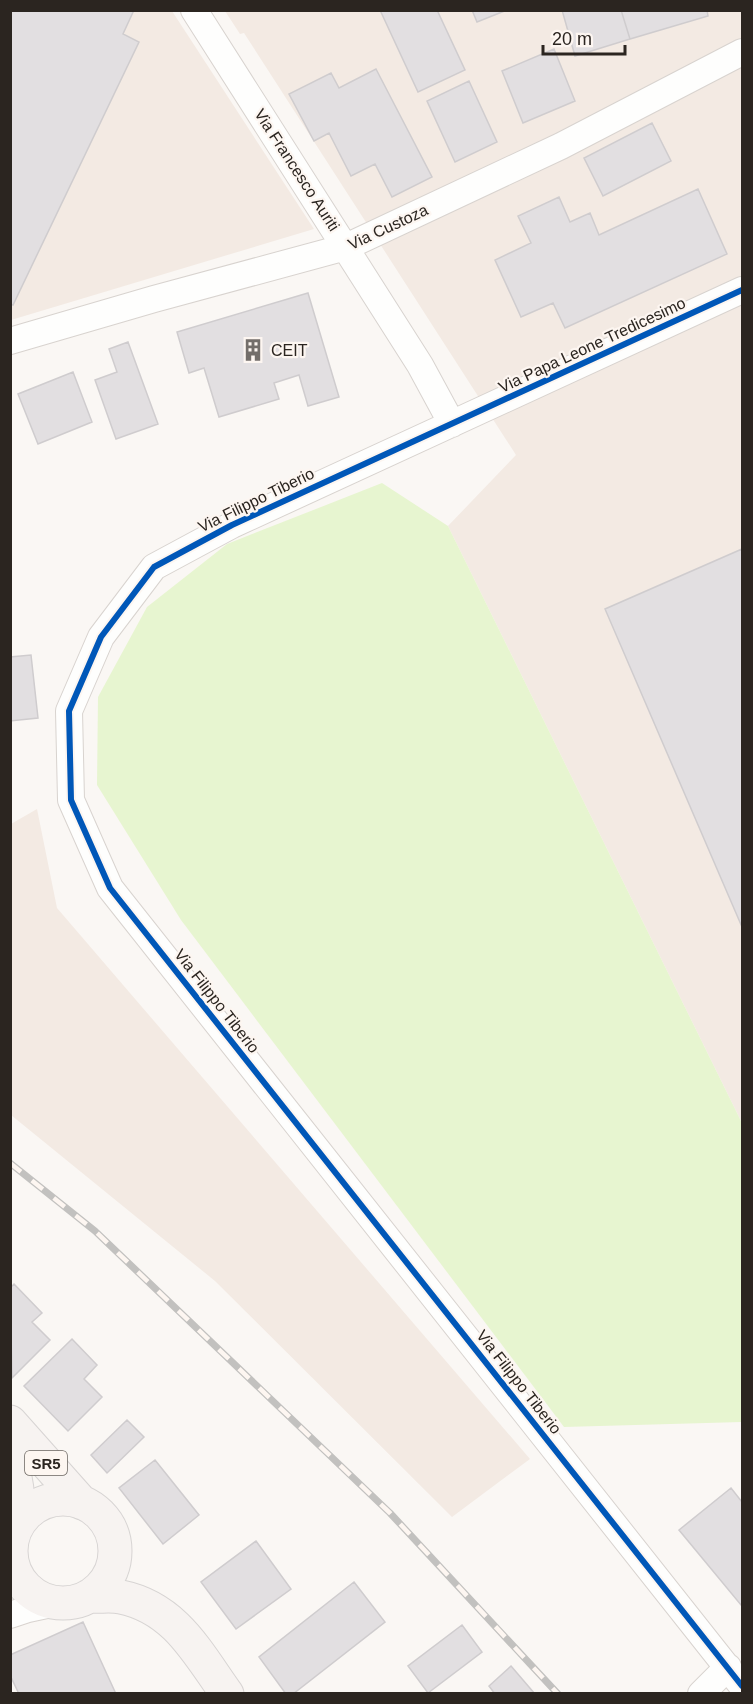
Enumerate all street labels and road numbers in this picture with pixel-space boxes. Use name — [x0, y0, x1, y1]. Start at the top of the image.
street label: Via Francesco Auriti — [251, 106, 343, 234]
street label: Via Custoza — [345, 201, 431, 253]
street label: Via Papa Leone Tredicesimo — [496, 294, 688, 396]
street label: Via Filippo Tiberio — [195, 465, 317, 535]
street label: Via Filippo Tiberio — [171, 946, 263, 1056]
street label: Via Filippo Tiberio — [473, 1327, 565, 1437]
road number: SR5 — [25, 1451, 67, 1475]

